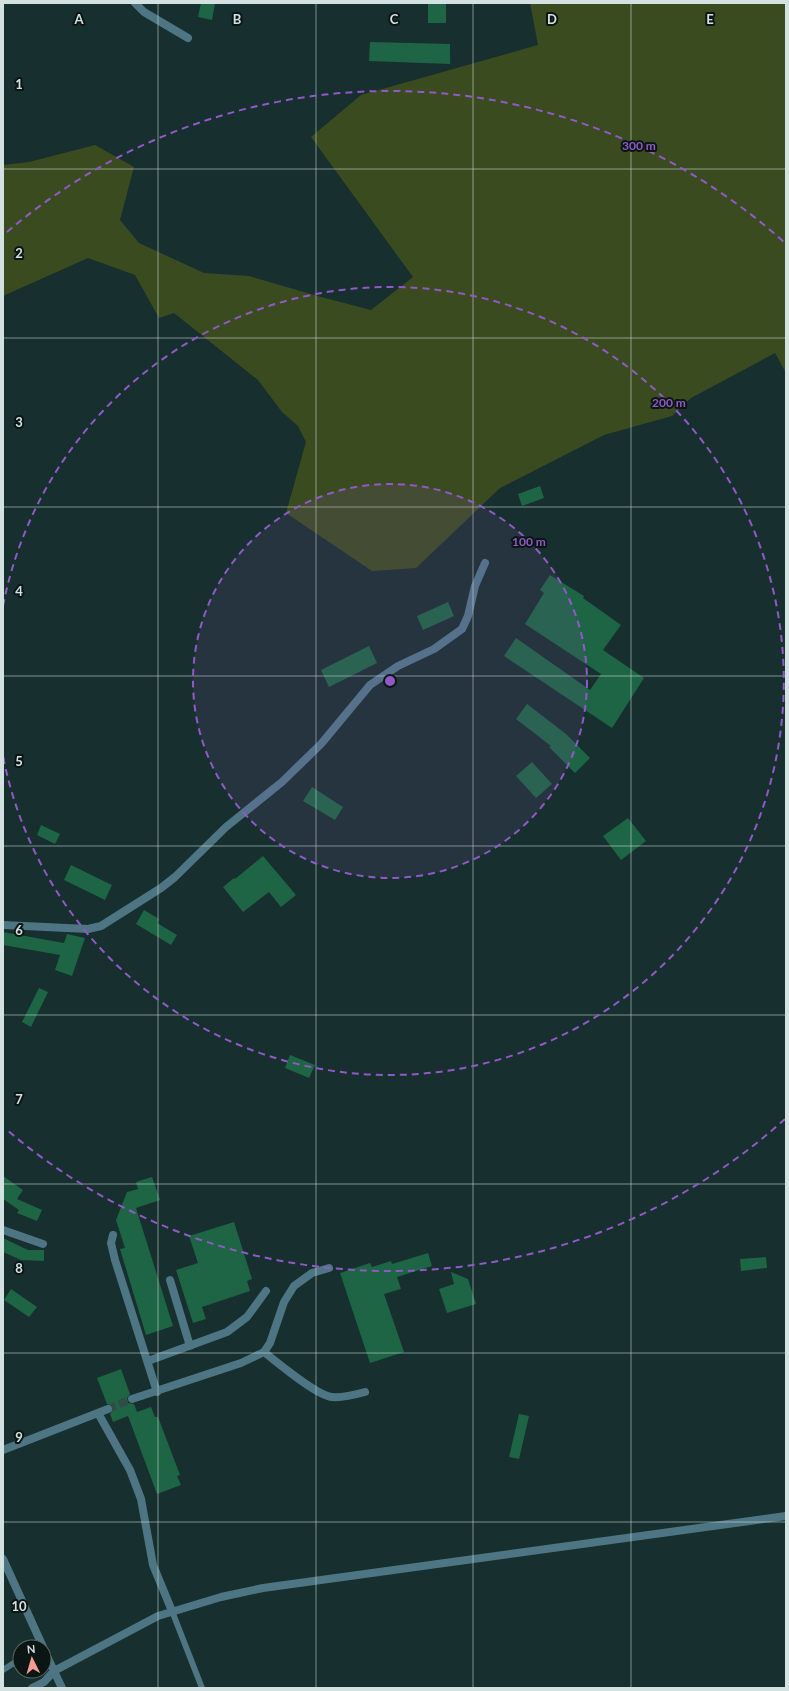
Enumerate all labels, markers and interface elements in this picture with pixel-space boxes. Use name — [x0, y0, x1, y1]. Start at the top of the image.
text: A — [73, 11, 84, 27]
text: B — [233, 11, 242, 27]
text: C — [390, 11, 399, 27]
text: D — [547, 11, 557, 27]
text: E — [706, 11, 714, 27]
text: 1 — [15, 76, 23, 92]
text: 300 m — [622, 138, 656, 153]
text: 2 — [15, 245, 23, 261]
text: 200 m — [652, 395, 686, 410]
text: 3 — [15, 414, 23, 430]
text: 100 m — [512, 534, 546, 549]
text: 4 — [15, 583, 23, 599]
centre of rings — [383, 674, 397, 688]
text: 5 — [15, 753, 23, 769]
text: 6 — [15, 922, 23, 938]
text: 7 — [15, 1091, 23, 1107]
text: 8 — [15, 1260, 23, 1276]
text: 9 — [15, 1429, 23, 1445]
text: 10 — [11, 1598, 27, 1614]
north arrow — [12, 1639, 52, 1679]
text: N — [26, 1642, 36, 1655]

